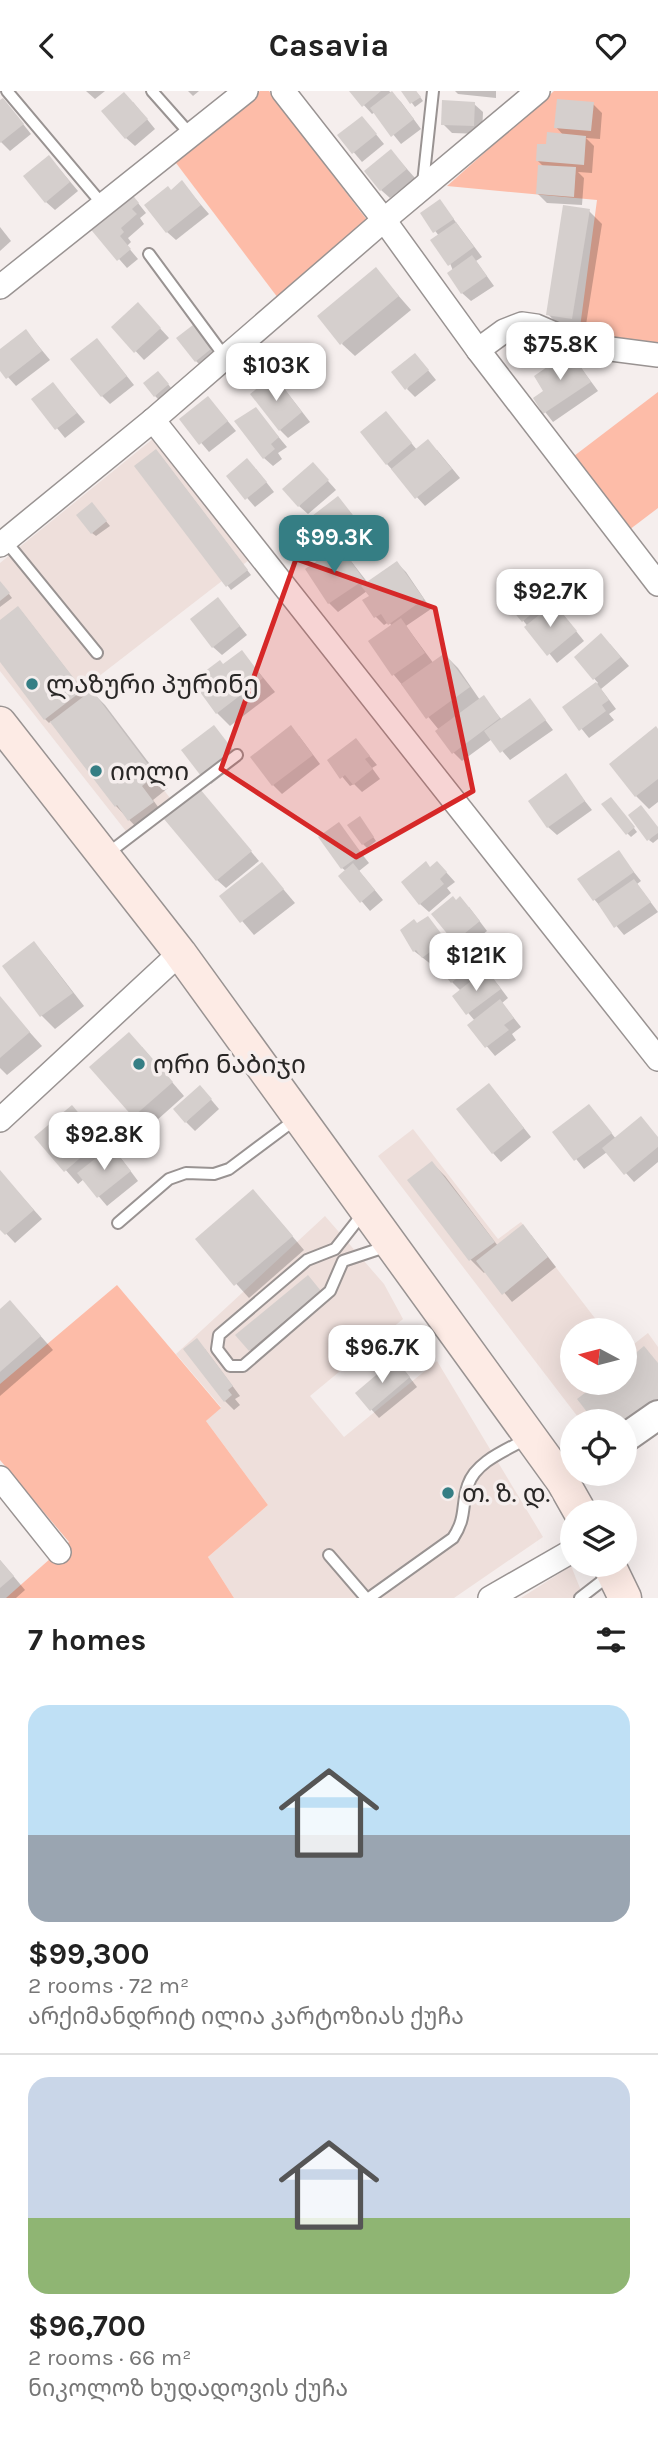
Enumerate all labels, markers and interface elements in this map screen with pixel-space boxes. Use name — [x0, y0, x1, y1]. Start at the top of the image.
icon: back — [28, 27, 66, 65]
text: Casavia — [269, 27, 389, 64]
icon: heart — [592, 27, 630, 65]
pin: $75.8K — [503, 323, 617, 382]
text: $75.8K — [522, 331, 598, 358]
pin: $103K — [227, 343, 325, 403]
text: $103K — [242, 352, 310, 379]
pin: $99.3K — [277, 515, 391, 575]
text: $99.3K — [295, 524, 373, 551]
pin: $92.7K — [493, 569, 607, 629]
text: $92.7K — [512, 578, 588, 605]
place label: ლაზური პურინე — [46, 669, 259, 700]
marker: ლაზური პურინე — [24, 676, 40, 692]
place label: იოლი — [110, 756, 189, 787]
marker: იოლი — [88, 763, 104, 779]
pin: $121K — [427, 933, 525, 993]
text: $121K — [445, 942, 507, 969]
place label: ორი ნაბიჯი — [153, 1049, 306, 1080]
marker: ორი ნაბიჯი — [131, 1056, 147, 1072]
pin: $92.8K — [47, 1112, 161, 1172]
text: $92.8K — [65, 1121, 143, 1148]
north arrow — [560, 1318, 637, 1395]
map controls — [560, 1318, 637, 1577]
pin: $96.7K — [325, 1325, 439, 1385]
text: $96.7K — [344, 1334, 420, 1361]
button: locate — [560, 1409, 637, 1486]
place label: თ. ზ. დ. — [462, 1478, 550, 1509]
marker: თ. ზ. დ. — [440, 1485, 456, 1501]
button: layers — [560, 1500, 637, 1577]
icon: filters — [592, 1621, 630, 1659]
text: 7 homes — [28, 1622, 146, 1658]
icon: home — [266, 1750, 392, 1876]
text: $99,300 — [28, 1936, 149, 1972]
text: 2 rooms · 72 m² — [28, 1972, 189, 1999]
text: არქიმანდრიტ ილია კარტოზიას ქუჩა — [28, 2003, 464, 2030]
icon: home — [266, 2122, 392, 2248]
text: $96,700 — [28, 2308, 146, 2344]
text: 2 rooms · 66 m² — [28, 2344, 191, 2371]
text: ნიკოლოზ ხუდადოვის ქუჩა — [28, 2375, 348, 2402]

